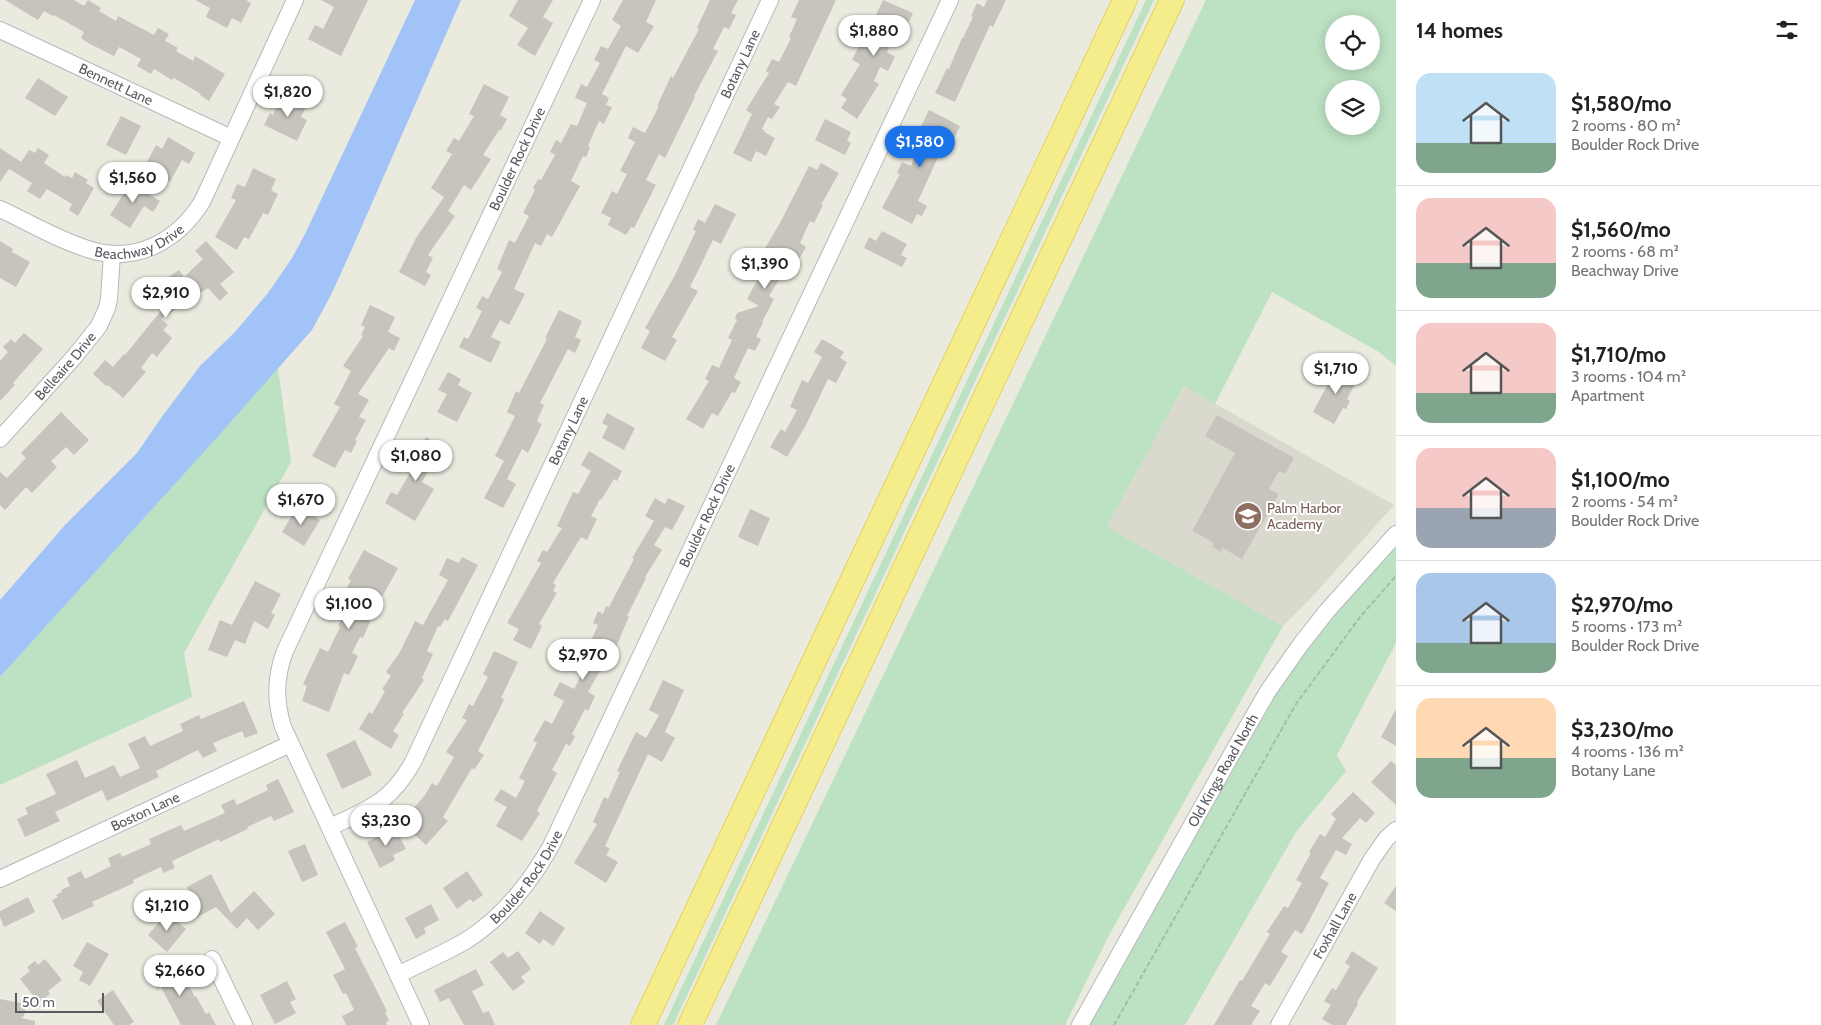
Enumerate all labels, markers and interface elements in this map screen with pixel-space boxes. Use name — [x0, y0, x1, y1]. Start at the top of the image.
pin: $1,880 — [833, 15, 915, 57]
map controls — [1325, 15, 1380, 135]
button: locate — [1325, 15, 1380, 70]
icon: filters — [1773, 16, 1801, 44]
text: 14 homes — [1416, 18, 1503, 43]
text: $1,880 — [849, 21, 899, 40]
street label: Botany Lane — [716, 27, 764, 101]
street label: Bennett Lane — [76, 59, 156, 109]
pin: $1,820 — [247, 76, 329, 118]
button: layers — [1325, 80, 1380, 135]
text: $1,820 — [264, 82, 312, 101]
text: $1,580/mo — [1571, 91, 1672, 116]
icon: home — [1456, 93, 1516, 153]
street label: Boulder Rock Drive — [485, 104, 549, 214]
text: 2 rooms · 80 m² — [1571, 116, 1681, 135]
pin: $1,580 — [879, 126, 961, 168]
text: $1,580 — [896, 132, 944, 151]
text: Boulder Rock Drive — [1571, 135, 1699, 154]
pin: $1,560 — [92, 162, 174, 204]
text: $1,560 — [109, 168, 157, 187]
text: $1,560/mo — [1571, 217, 1671, 242]
icon: home — [1456, 218, 1516, 278]
street label: Beachway Drive — [93, 220, 188, 263]
text: 2 rooms · 68 m² — [1571, 242, 1679, 261]
pin: $1,390 — [724, 248, 806, 290]
text: $1,390 — [741, 254, 789, 273]
text: Beachway Drive — [1571, 261, 1679, 280]
pin: $2,910 — [125, 276, 207, 319]
text: $2,910 — [142, 283, 190, 302]
street label: Belleaire Drive — [31, 328, 100, 404]
text: $1,710/mo — [1571, 342, 1666, 367]
icon: home — [1456, 343, 1516, 403]
pin: $1,710 — [1295, 352, 1377, 395]
text: $1,710 — [1314, 359, 1358, 378]
text: 3 rooms · 104 m² — [1571, 367, 1686, 386]
text: Apartment — [1571, 386, 1644, 405]
street label: Botany Lane — [544, 393, 592, 468]
pin: $1,080 — [375, 440, 457, 482]
text: $1,080 — [390, 446, 442, 465]
street label: Boulder Rock Drive — [675, 461, 739, 570]
text: $1,100/mo — [1571, 467, 1670, 492]
icon: home — [1456, 468, 1516, 528]
pin: $1,670 — [260, 484, 342, 526]
text: $1,670 — [277, 490, 325, 509]
text: 2 rooms · 54 m² — [1571, 492, 1678, 511]
place label: Palm Harbor Academy — [1267, 499, 1342, 533]
school or university icon: Palm Harbor Academy — [1233, 501, 1263, 531]
text: Boulder Rock Drive — [1571, 511, 1699, 530]
pin: $1,100 — [308, 588, 390, 630]
text: $2,970/mo — [1571, 592, 1673, 617]
icon: home — [1456, 593, 1516, 653]
text: $1,100 — [325, 594, 373, 613]
text: 5 rooms · 173 m² — [1571, 617, 1682, 636]
text: Boulder Rock Drive — [1571, 636, 1699, 655]
pin: $2,970 — [542, 638, 624, 681]
text: $2,970 — [558, 645, 608, 664]
street label: Old Kings Road North — [1184, 710, 1262, 830]
text: $3,230/mo — [1571, 717, 1674, 742]
icon: home — [1456, 718, 1516, 778]
text: 4 rooms · 136 m² — [1571, 742, 1684, 761]
text: Botany Lane — [1571, 761, 1656, 780]
street label: Boston Lane — [108, 788, 182, 835]
pin: $3,230 — [345, 804, 427, 847]
text: $3,230 — [361, 811, 411, 830]
street label: Boulder Rock Drive — [486, 827, 566, 928]
street label: Foxhall Lane — [1309, 889, 1361, 962]
pin: $1,210 — [126, 890, 208, 932]
text: $1,210 — [145, 896, 189, 915]
pin: $2,660 — [139, 954, 221, 997]
text: $2,660 — [155, 961, 205, 980]
scale bar — [15, 990, 104, 1013]
text: 50 m — [22, 993, 55, 1011]

